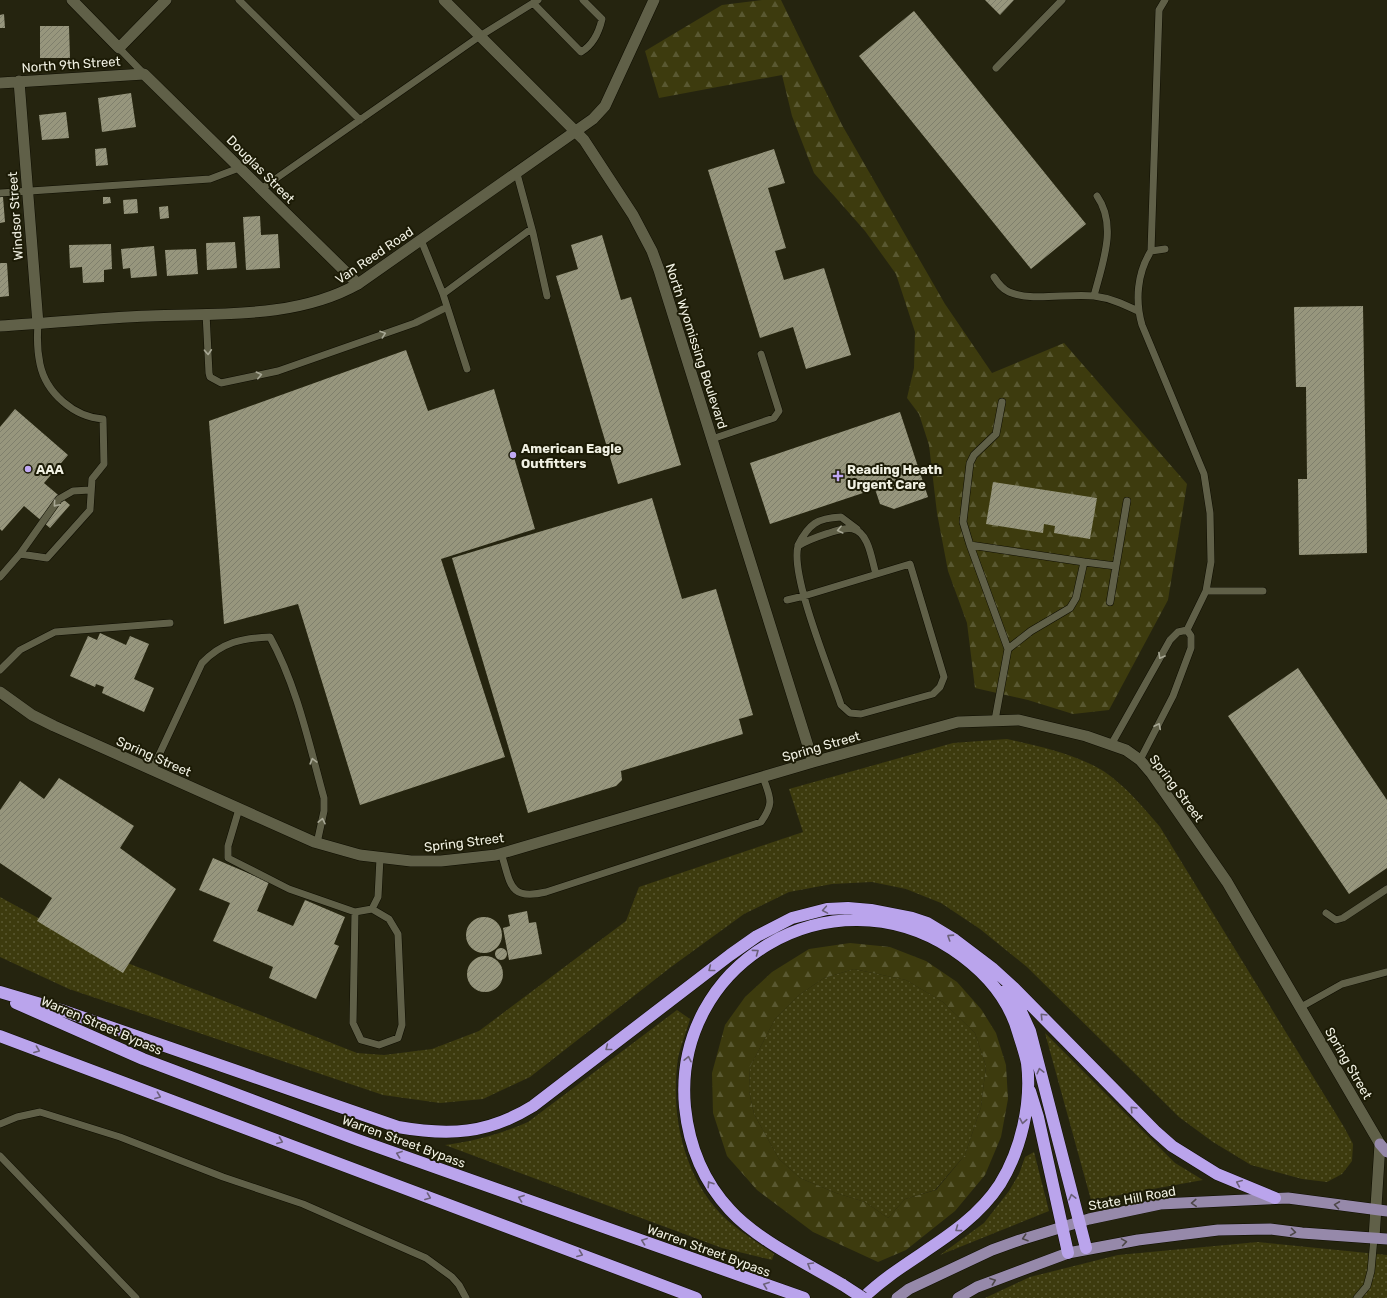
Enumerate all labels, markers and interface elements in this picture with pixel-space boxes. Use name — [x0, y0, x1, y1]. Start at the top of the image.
street label: North 9th Street — [21, 54, 121, 75]
street label: Douglas Street — [223, 132, 298, 207]
street label: Windsor Street — [5, 171, 26, 261]
street label: Van Reed Road — [332, 224, 416, 287]
street label: North Wyomissing Boulevard — [662, 262, 730, 431]
one-way arrow — [379, 330, 386, 339]
one-way arrow — [203, 349, 212, 355]
one-way arrow — [256, 371, 263, 379]
place label: American Eagle Outfitters — [521, 441, 622, 471]
marker: American Eagle Outfitters — [508, 450, 518, 460]
place label: AAA — [36, 462, 65, 477]
place label: Reading Heath Urgent Care — [847, 462, 942, 492]
marker: AAA — [23, 464, 33, 474]
marker: Reading Heath Urgent Care — [832, 470, 844, 482]
one-way arrow — [53, 499, 60, 506]
one-way arrow — [836, 526, 843, 534]
one-way arrow — [1159, 652, 1166, 660]
one-way arrow — [1153, 722, 1161, 730]
street label: Spring Street — [780, 728, 862, 766]
street label: Spring Street — [114, 733, 194, 781]
street label: Spring Street — [1146, 752, 1207, 825]
one-way arrow — [309, 757, 318, 764]
one-way arrow — [317, 818, 325, 824]
street label: Spring Street — [423, 830, 505, 856]
one-way arrow — [822, 905, 828, 914]
one-way arrow — [947, 934, 954, 941]
one-way arrow — [751, 950, 758, 957]
one-way arrow — [709, 964, 716, 971]
street label: Warren Street Bypass — [39, 993, 165, 1058]
one-way arrow — [1040, 1013, 1047, 1021]
street label: Spring Street — [1321, 1025, 1375, 1102]
one-way arrow — [606, 1044, 613, 1051]
one-way arrow — [33, 1045, 40, 1053]
one-way arrow — [683, 1056, 691, 1062]
one-way arrow — [1036, 1068, 1045, 1075]
one-way arrow — [155, 1091, 162, 1099]
one-way arrow — [1130, 1106, 1138, 1114]
street label: Warren Street Bypass — [340, 1112, 468, 1171]
one-way arrow — [1020, 1117, 1028, 1124]
one-way arrow — [276, 1137, 283, 1145]
one-way arrow — [395, 1151, 402, 1159]
one-way arrow — [1235, 1179, 1242, 1187]
one-way arrow — [707, 1181, 715, 1188]
street label: State Hill Road — [1087, 1183, 1177, 1214]
one-way arrow — [424, 1193, 431, 1201]
one-way arrow — [518, 1194, 525, 1202]
one-way arrow — [1068, 1194, 1076, 1201]
one-way arrow — [1191, 1198, 1197, 1207]
one-way arrow — [1334, 1201, 1341, 1210]
street label: Warren Street Bypass — [645, 1221, 773, 1280]
one-way arrow — [955, 1224, 962, 1231]
one-way arrow — [1290, 1227, 1297, 1236]
one-way arrow — [1022, 1233, 1029, 1242]
one-way arrow — [640, 1238, 647, 1246]
one-way arrow — [1121, 1238, 1127, 1247]
one-way arrow — [577, 1250, 584, 1258]
one-way arrow — [807, 1262, 814, 1269]
one-way arrow — [990, 1277, 997, 1286]
one-way arrow — [763, 1281, 770, 1289]

